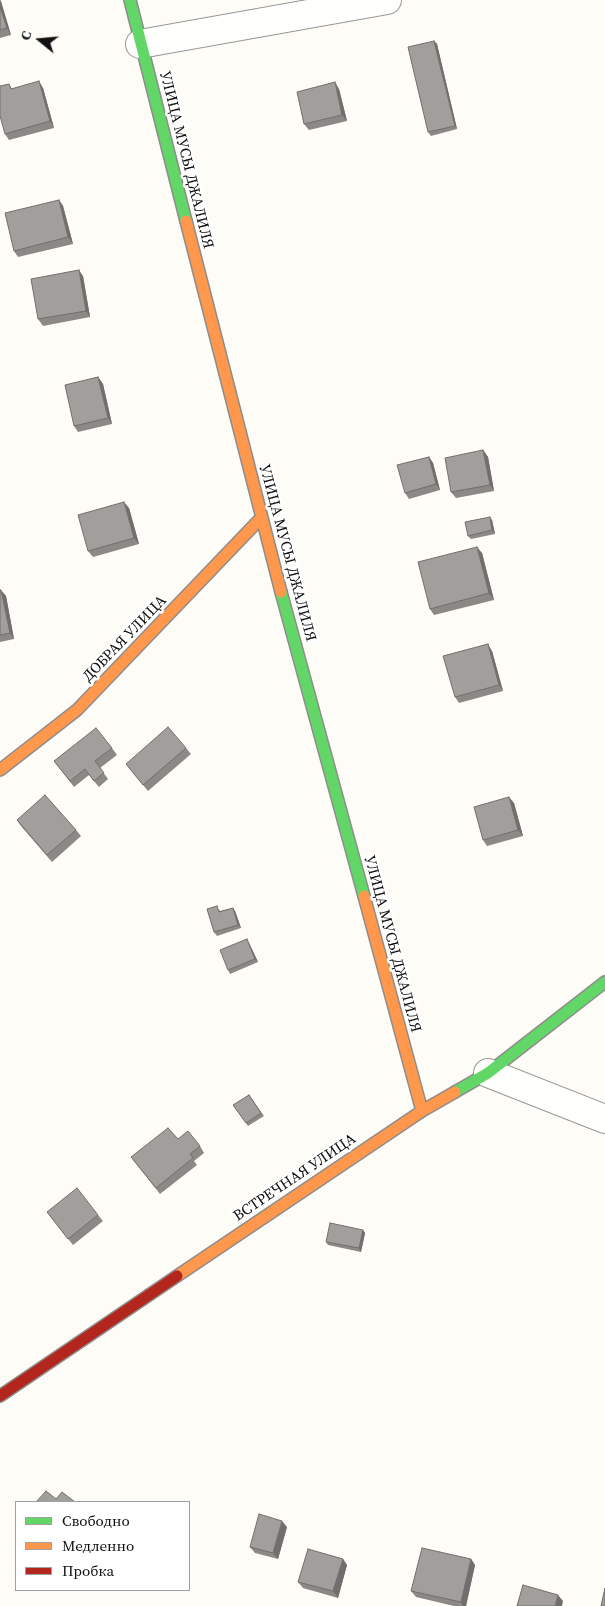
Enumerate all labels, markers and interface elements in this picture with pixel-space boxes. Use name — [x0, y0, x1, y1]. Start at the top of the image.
north arrow — [15, 15, 65, 65]
text: С — [15, 29, 36, 43]
street label: УЛИЦА МУСЫ ДЖАЛИЛЯ — [155, 69, 217, 251]
street label: УЛИЦА МУСЫ ДЖАЛИЛЯ — [255, 463, 319, 643]
street label: ДОБРАЯ УЛИЦА — [79, 592, 171, 686]
street label: УЛИЦА МУСЫ ДЖАЛИЛЯ — [360, 854, 424, 1034]
street label: ВСТРЕЧНАЯ УЛИЦА — [230, 1130, 360, 1226]
legend — [15, 1501, 190, 1591]
text: Свободно — [62, 1510, 130, 1531]
text: Медленно — [62, 1535, 134, 1556]
text: Пробка — [62, 1560, 114, 1581]

